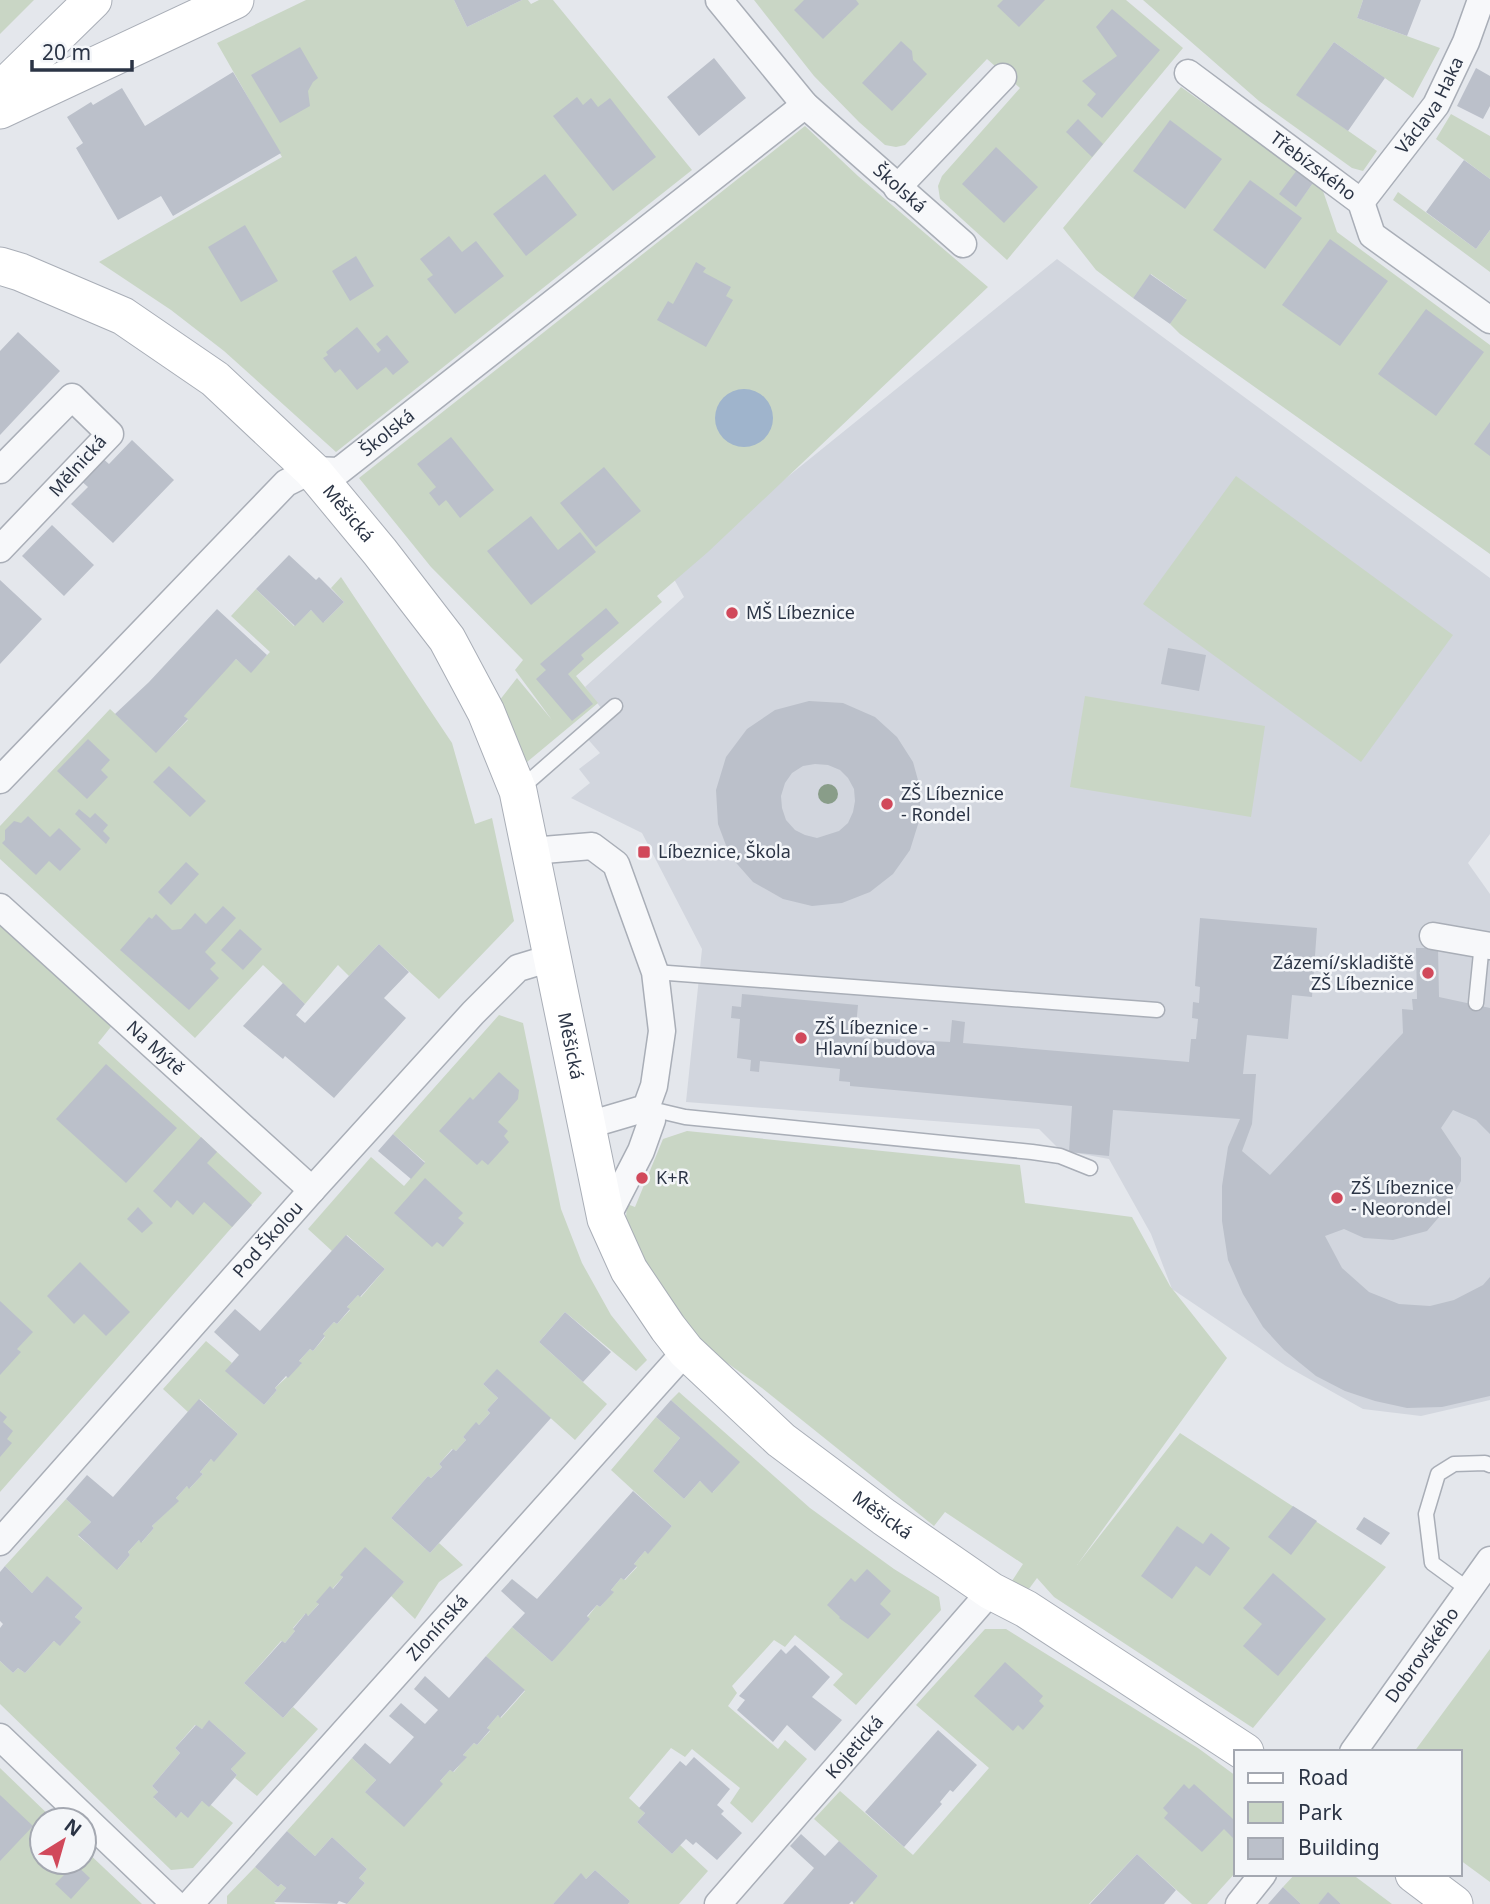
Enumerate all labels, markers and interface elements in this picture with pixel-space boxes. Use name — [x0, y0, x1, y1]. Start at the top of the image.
scale bar — [32, 28, 131, 72]
text: 20 m — [42, 38, 91, 66]
street label: Václava Haka — [1390, 53, 1468, 159]
street label: Třebízského — [1266, 125, 1362, 206]
street label: Školská — [869, 158, 932, 218]
street label: Školská — [354, 403, 419, 461]
street label: Mělnická — [43, 429, 111, 501]
street label: Měšická — [318, 479, 380, 547]
place label: MŠ Líbeznice — [746, 600, 855, 624]
marker: MŠ Líbeznice — [724, 605, 740, 621]
place label: ZŠ Líbeznice - Rondel — [901, 781, 1004, 826]
marker: ZŠ Líbeznice - Rondel — [879, 796, 895, 812]
place label: Líbeznice, Škola — [658, 839, 791, 863]
marker: Líbeznice, Škola — [636, 844, 652, 860]
place label: Zázemí/skladiště ZŠ Líbeznice — [1273, 950, 1414, 995]
marker: Zázemí/skladiště ZŠ Líbeznice — [1420, 965, 1436, 981]
street label: Měšická — [553, 1010, 590, 1082]
street label: Na Mýtě — [122, 1015, 190, 1080]
place label: ZŠ Líbeznice - Hlavní budova — [815, 1015, 936, 1060]
marker: ZŠ Líbeznice - Hlavní budova — [793, 1030, 809, 1046]
place label: K+R — [656, 1165, 689, 1189]
marker: K+R — [634, 1170, 650, 1186]
place label: ZŠ Líbeznice - Neorondel — [1351, 1175, 1454, 1220]
marker: ZŠ Líbeznice - Neorondel — [1329, 1190, 1345, 1206]
street label: Pod Školou — [227, 1196, 308, 1282]
street label: Měšická — [848, 1485, 917, 1544]
street label: Zlonínská — [401, 1589, 473, 1665]
street label: Dobrovského — [1379, 1602, 1464, 1707]
street label: Kojetická — [820, 1710, 888, 1783]
legend — [1234, 1750, 1462, 1876]
text: Road — [1298, 1763, 1348, 1791]
text: Park — [1298, 1798, 1343, 1826]
north arrow — [28, 1806, 98, 1876]
text: N — [59, 1812, 87, 1842]
text: Building — [1298, 1833, 1380, 1861]

